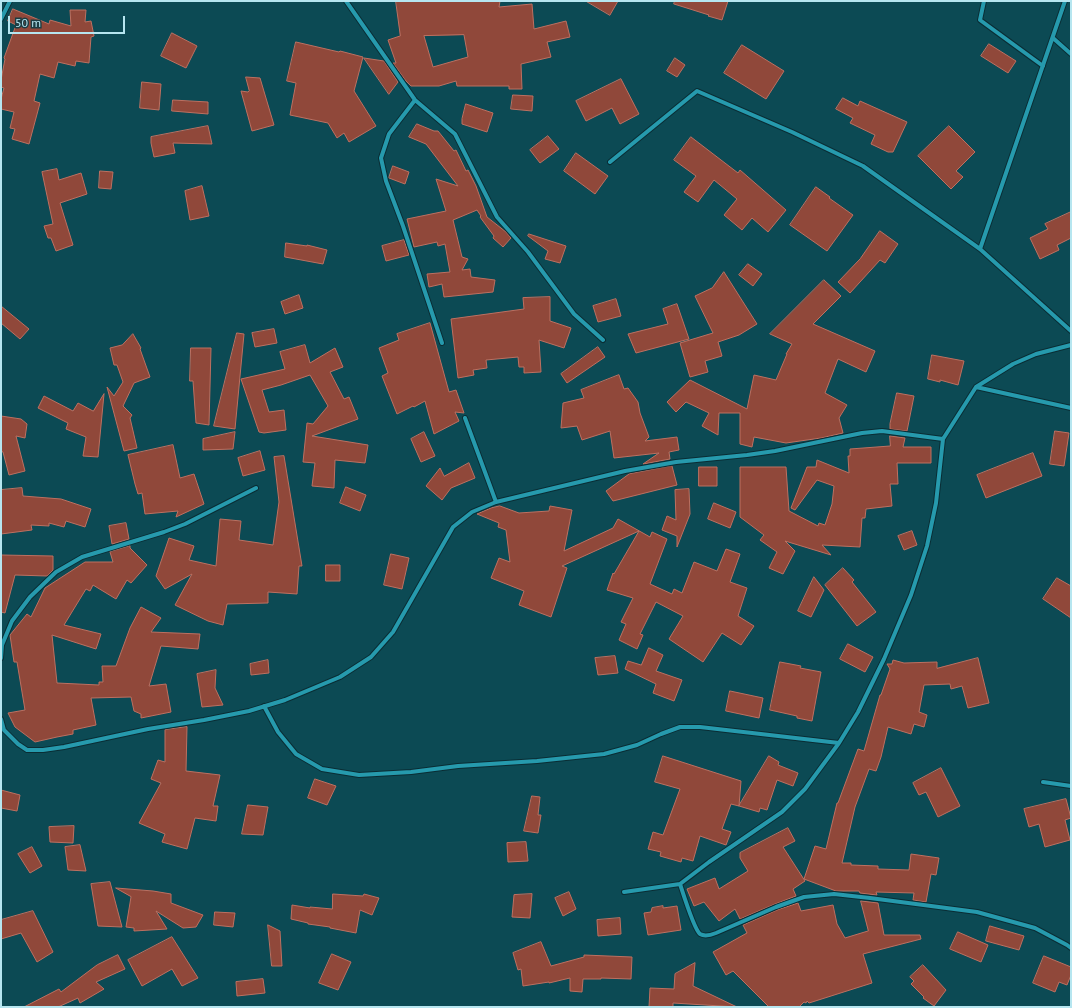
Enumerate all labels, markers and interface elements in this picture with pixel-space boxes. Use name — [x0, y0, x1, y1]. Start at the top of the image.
scale bar — [10, 8, 127, 34]
text: 50 m — [15, 15, 41, 30]

